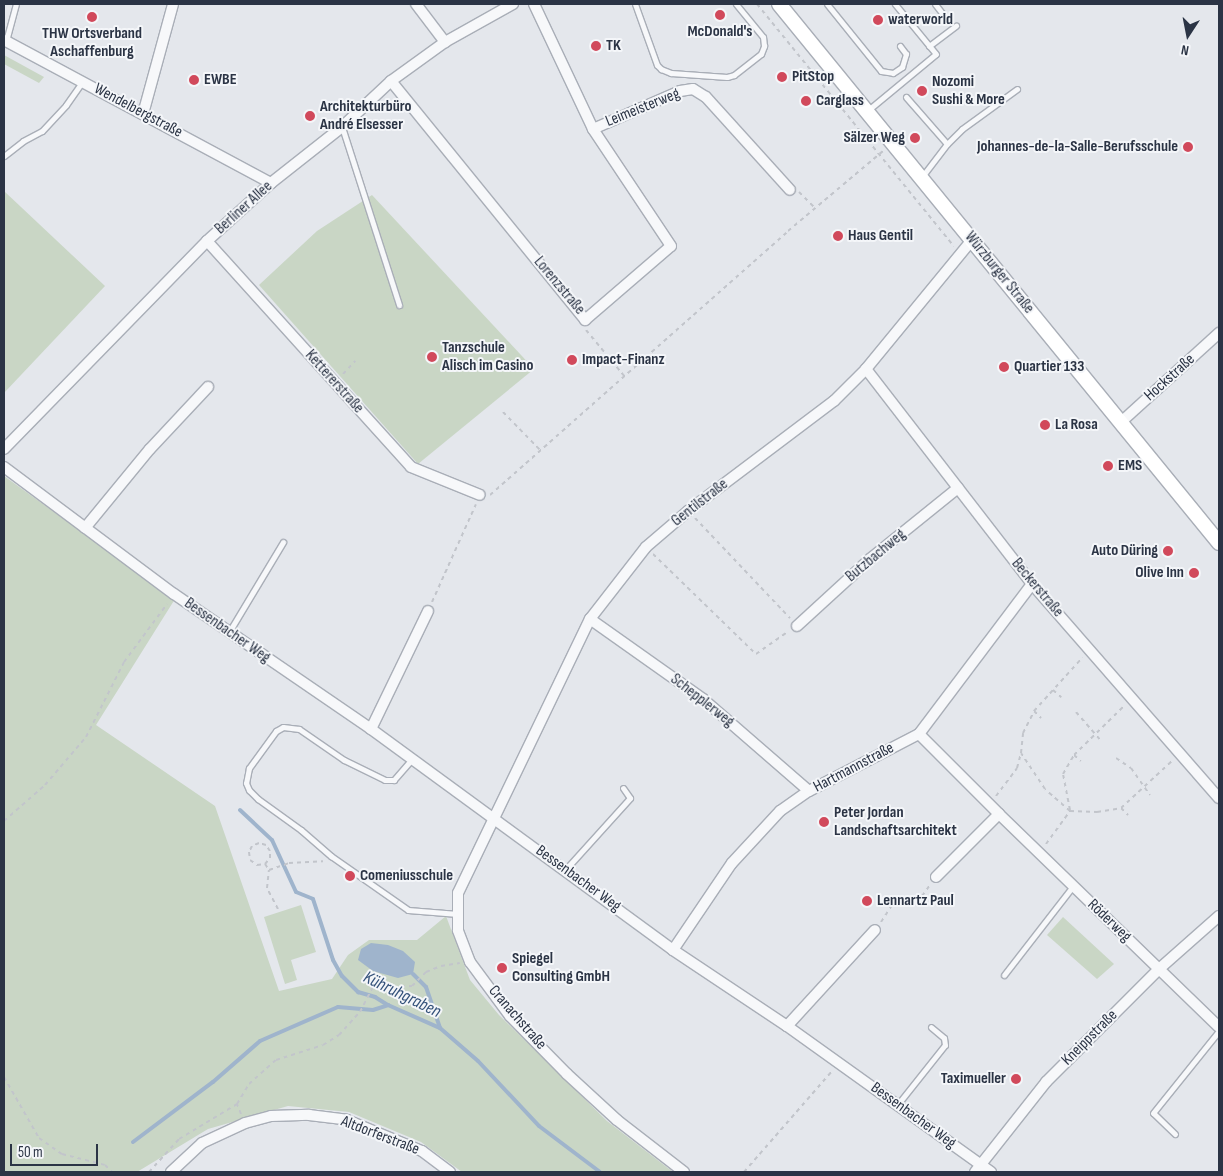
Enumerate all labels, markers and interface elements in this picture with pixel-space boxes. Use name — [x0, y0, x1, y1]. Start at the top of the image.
marker: McDonald's — [714, 9, 726, 21]
place label: waterworld — [888, 10, 953, 30]
north arrow — [1163, 10, 1213, 60]
marker: THW Ortsverband Aschaffenburg — [86, 11, 98, 23]
marker: waterworld — [872, 14, 884, 26]
place label: McDonald's — [687, 22, 753, 42]
place label: THW Ortsverband Aschaffenburg — [42, 24, 142, 62]
place label: TK — [606, 36, 621, 56]
marker: TK — [590, 40, 602, 52]
text: N — [1180, 41, 1190, 59]
place label: PitStop — [792, 67, 834, 87]
place label: EWBE — [204, 70, 237, 90]
marker: PitStop — [776, 71, 788, 83]
place label: Nozomi Sushi & More — [932, 72, 1005, 110]
marker: EWBE — [188, 74, 200, 86]
street label: Wendelbergstraße — [90, 80, 186, 142]
street label: Leimeisterweg — [603, 84, 683, 132]
marker: Nozomi Sushi & More — [916, 85, 928, 97]
place label: Carglass — [816, 91, 864, 111]
marker: Carglass — [800, 95, 812, 107]
place label: Architekturbüro André Elsesser — [320, 97, 411, 135]
marker: Architekturbüro André Elsesser — [304, 110, 316, 122]
place label: Sälzer Weg — [843, 128, 905, 148]
marker: Sälzer Weg — [909, 132, 921, 144]
place label: Johannes-de-la-Salle-Berufsschule — [977, 137, 1178, 157]
marker: Johannes-de-la-Salle-Berufsschule — [1182, 141, 1194, 153]
street label: Berliner Allee — [211, 177, 277, 239]
place label: Haus Gentil — [848, 226, 913, 246]
street label: Würzburger Straße — [960, 228, 1038, 318]
marker: Haus Gentil — [832, 230, 844, 242]
street label: Lorenzstraße — [529, 253, 589, 319]
place label: Tanzschule Alisch im Casino — [442, 338, 533, 376]
street label: Kettererstraße — [301, 346, 367, 418]
place label: Impact-Finanz — [582, 350, 665, 370]
street label: Hockstraße — [1141, 350, 1199, 406]
marker: Tanzschule Alisch im Casino — [426, 351, 438, 363]
marker: Impact-Finanz — [566, 354, 578, 366]
place label: Quartier 133 — [1014, 357, 1084, 377]
marker: Quartier 133 — [998, 361, 1010, 373]
place label: La Rosa — [1055, 415, 1098, 435]
marker: La Rosa — [1039, 419, 1051, 431]
place label: EMS — [1118, 456, 1142, 476]
marker: EMS — [1102, 460, 1114, 472]
street label: Gentilstraße — [668, 475, 732, 531]
street label: Butzbachweg — [842, 525, 910, 587]
place label: Auto Düring — [1091, 541, 1158, 561]
marker: Auto Düring — [1162, 545, 1174, 557]
street label: Beckerstraße — [1007, 555, 1067, 621]
place label: Olive Inn — [1135, 563, 1184, 583]
marker: Olive Inn — [1188, 567, 1200, 579]
street label: Bessenbacher Weg — [180, 594, 274, 668]
street label: Schepplerweg — [666, 670, 738, 732]
street label: Hartmannstraße — [810, 739, 898, 797]
place label: Peter Jordan Landschaftsarchitekt — [834, 803, 957, 841]
marker: Peter Jordan Landschaftsarchitekt — [818, 816, 830, 828]
street label: Bessenbacher Weg — [532, 842, 624, 916]
place label: Comeniusschule — [360, 866, 453, 886]
marker: Comeniusschule — [344, 870, 356, 882]
place label: Lennartz Paul — [877, 891, 954, 911]
marker: Lennartz Paul — [861, 895, 873, 907]
street label: Röderweg — [1083, 896, 1135, 946]
place label: Spiegel Consulting GmbH — [512, 949, 610, 987]
marker: Spiegel Consulting GmbH — [496, 962, 508, 974]
water label: Kühruhgraben — [360, 967, 444, 1023]
street label: Cranachstraße — [484, 982, 550, 1054]
street label: Kneippstraße — [1058, 1006, 1122, 1070]
place label: Taximueller — [941, 1069, 1006, 1089]
marker: Taximueller — [1010, 1073, 1022, 1085]
street label: Bessenbacher Weg — [867, 1079, 959, 1153]
street label: Altdorferstraße — [338, 1112, 422, 1160]
scale bar — [12, 1134, 100, 1166]
text: 50 m — [18, 1143, 43, 1162]

